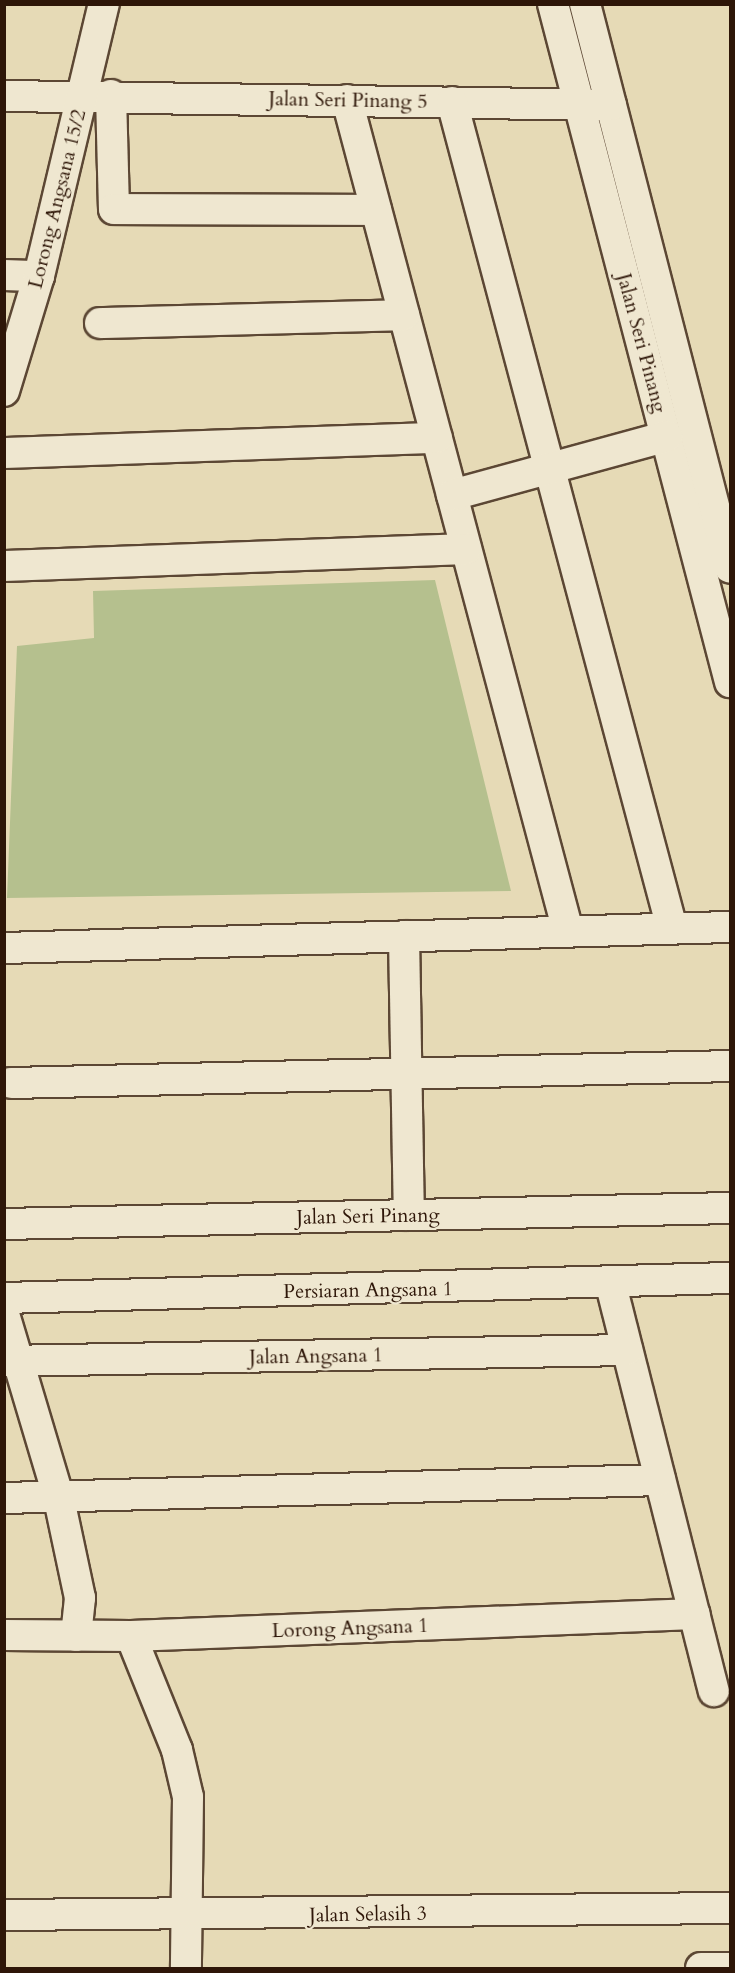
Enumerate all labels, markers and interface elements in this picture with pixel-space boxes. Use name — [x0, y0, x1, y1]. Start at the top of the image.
street label: Jalan Seri Pinang 5 — [268, 87, 428, 113]
street label: Lorong Angsana 15/2 — [23, 107, 91, 291]
street label: Jalan Seri Pinang — [612, 271, 672, 415]
street label: Jalan Seri Pinang — [296, 1203, 440, 1229]
street label: Persiaran Angsana 1 — [283, 1277, 453, 1303]
street label: Jalan Angsana 1 — [249, 1343, 383, 1369]
street label: Lorong Angsana 1 — [271, 1613, 429, 1643]
street label: Jalan Selasih 3 — [309, 1901, 427, 1927]

